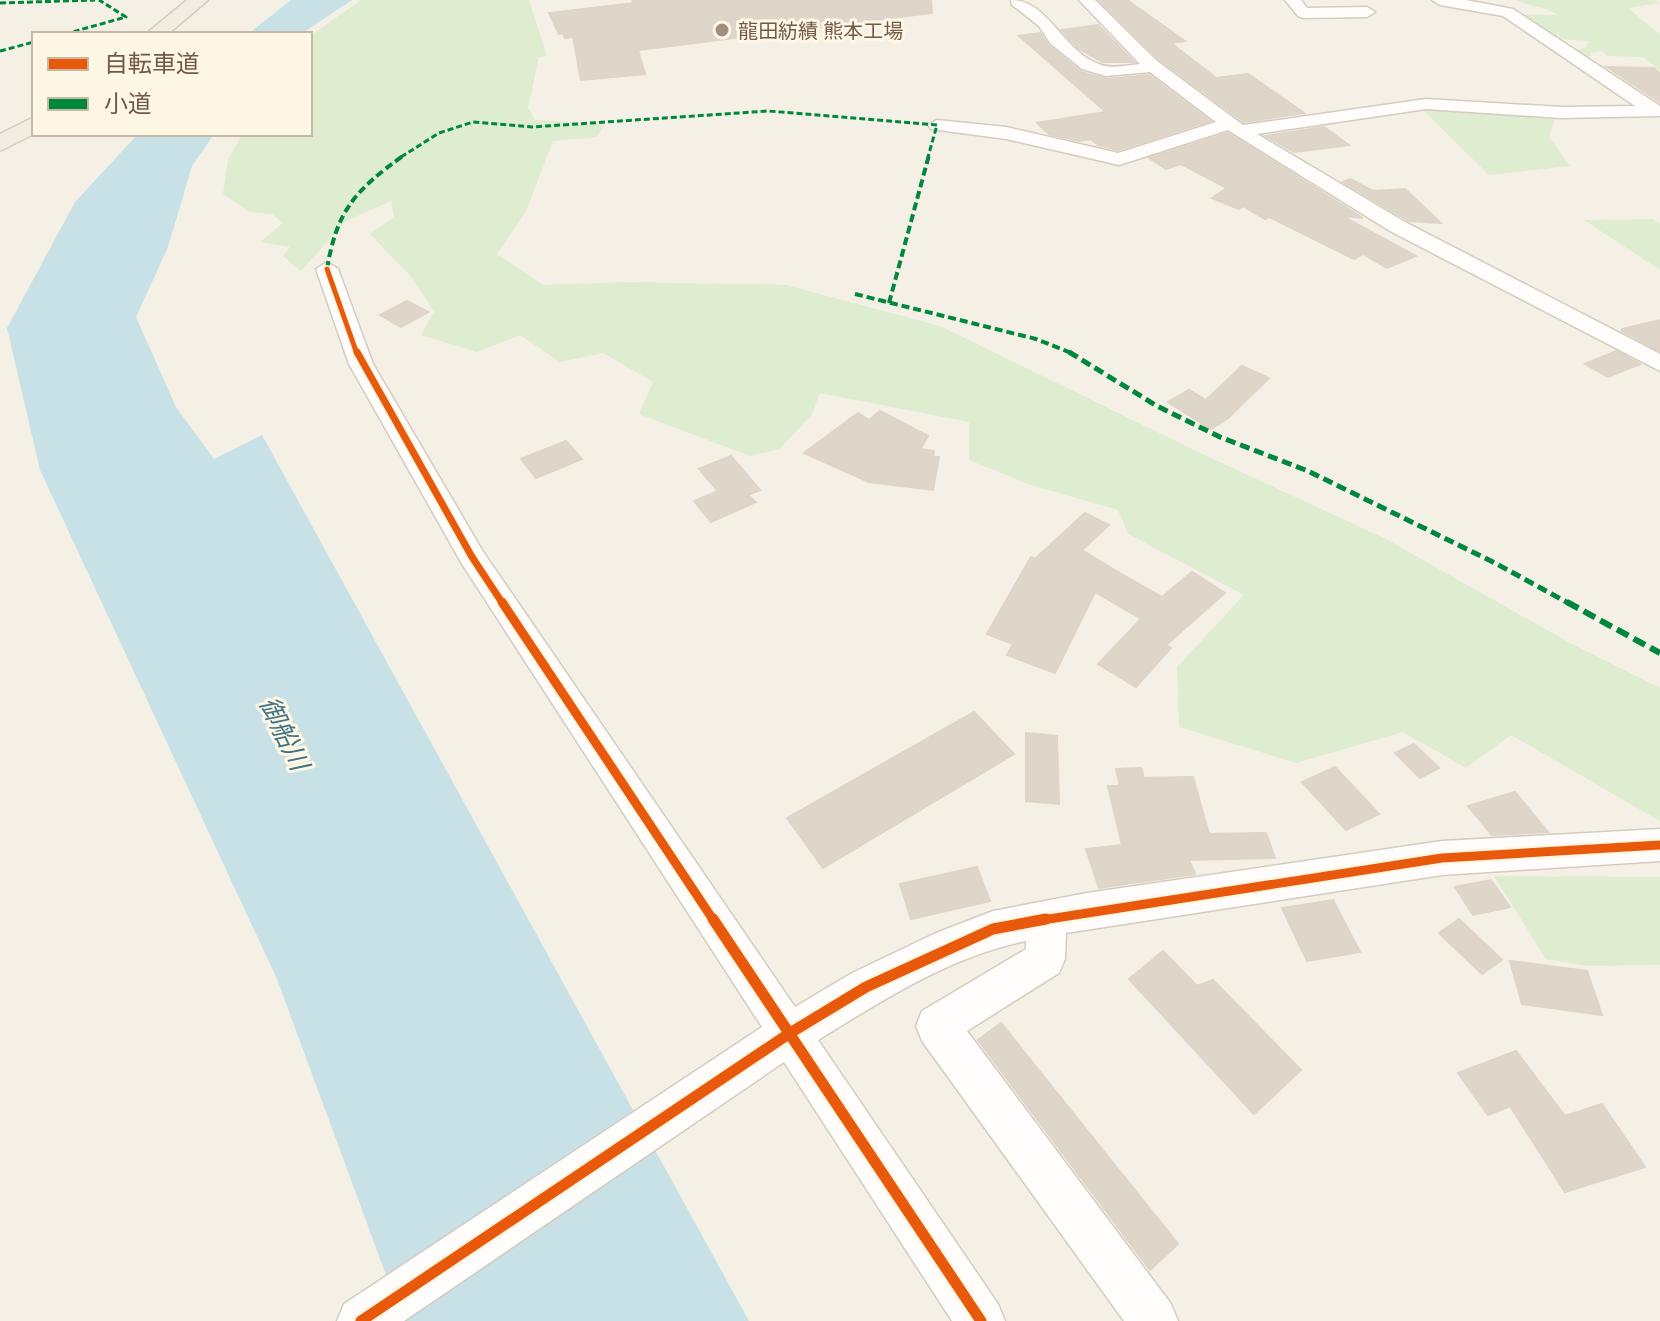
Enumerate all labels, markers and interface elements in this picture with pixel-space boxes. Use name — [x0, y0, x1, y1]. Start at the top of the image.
place label: 龍田紡績 熊本工場 — [738, 17, 903, 44]
marker: 龍田紡績 熊本工場 — [713, 21, 731, 39]
legend — [32, 32, 312, 136]
text: 自転車道 — [104, 46, 200, 79]
text: 小道 — [104, 86, 152, 119]
water label: 御船川 — [252, 690, 320, 779]

